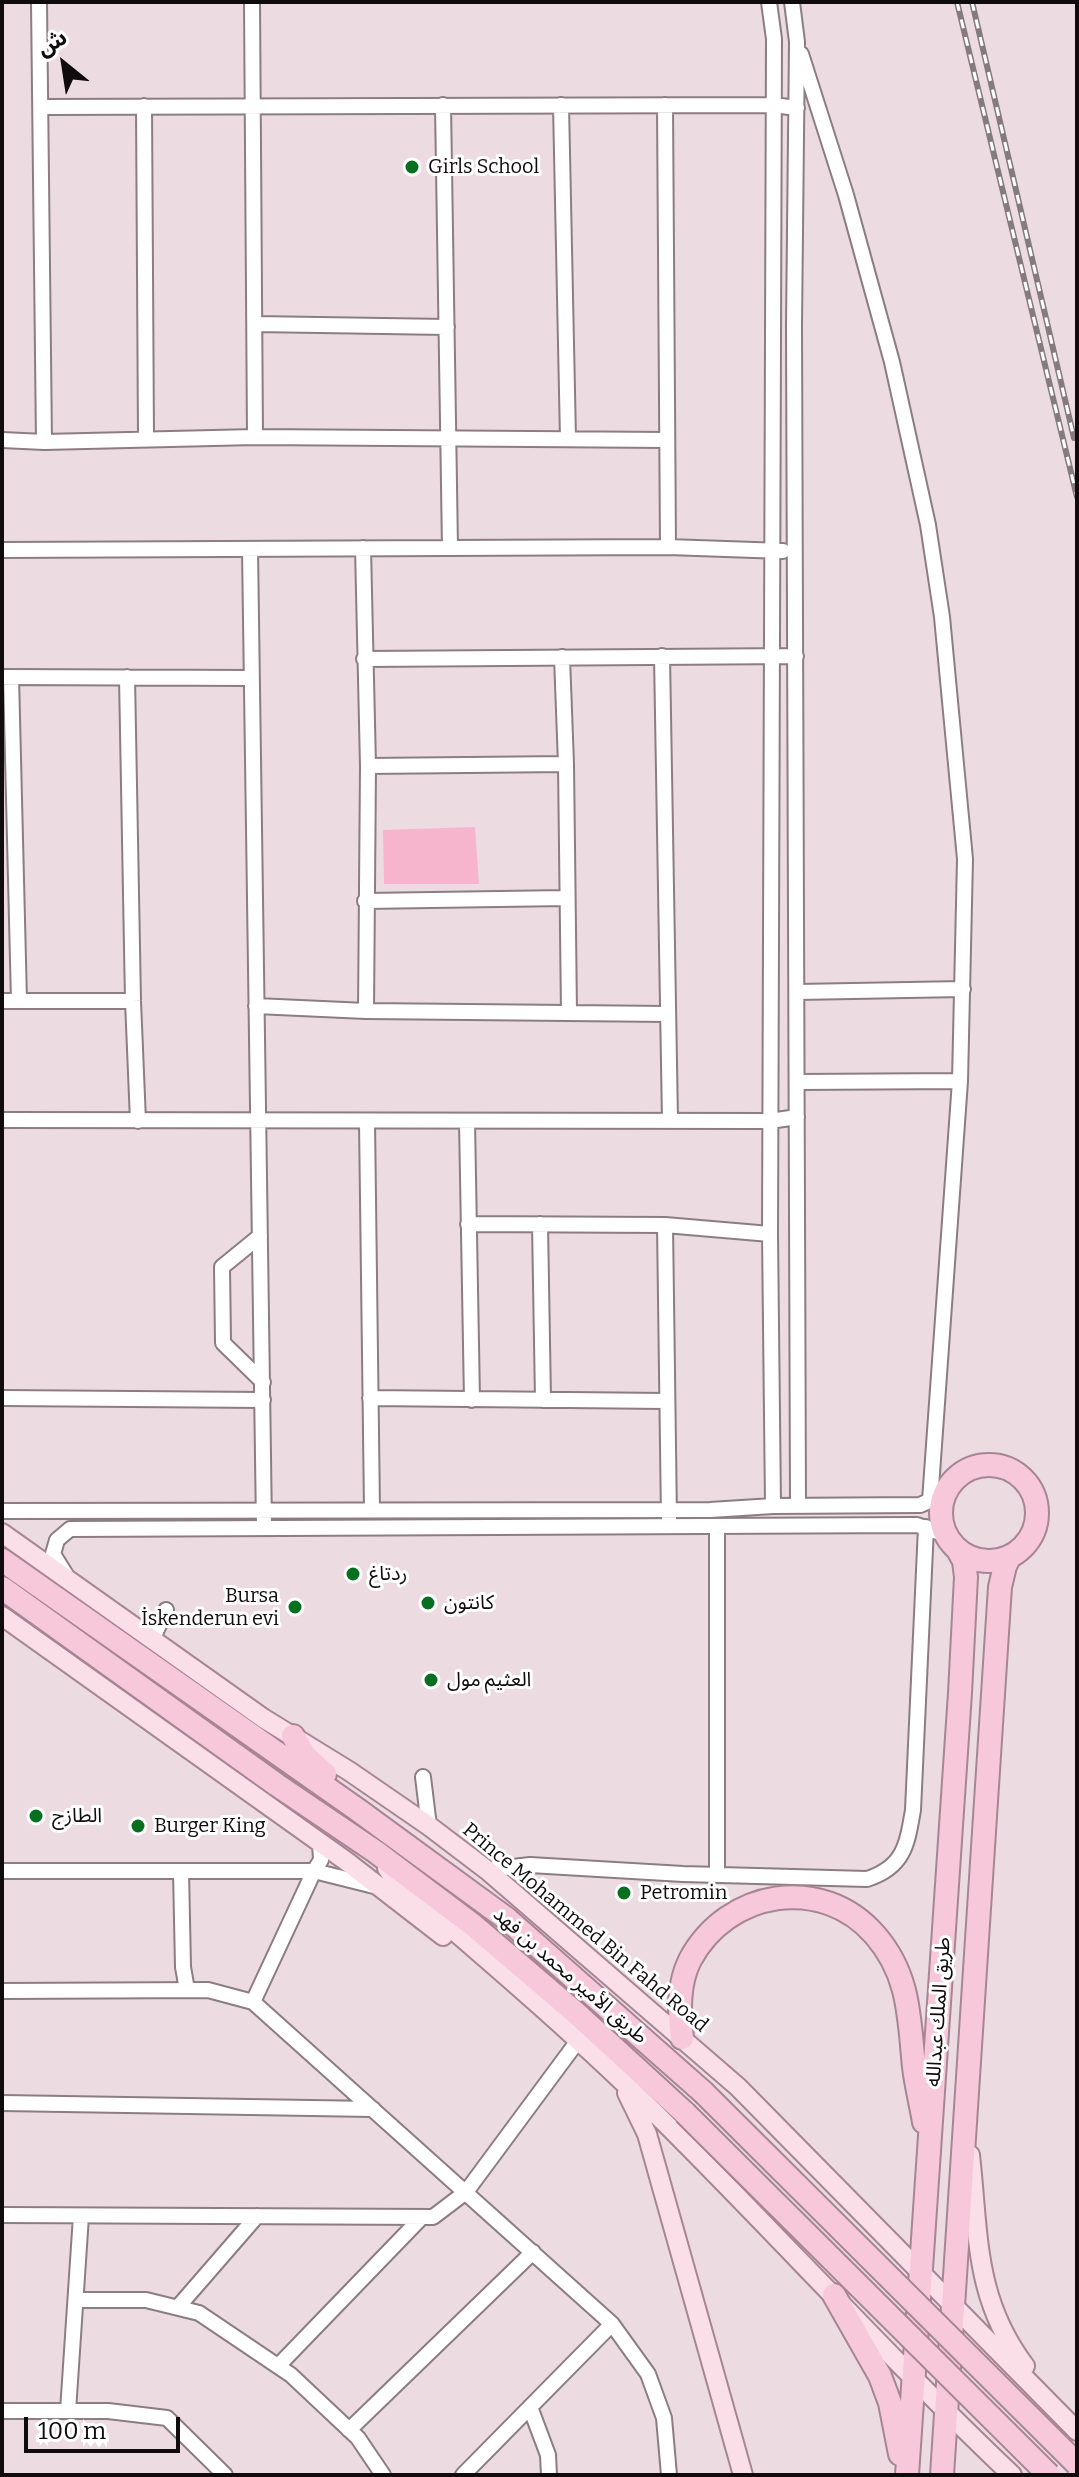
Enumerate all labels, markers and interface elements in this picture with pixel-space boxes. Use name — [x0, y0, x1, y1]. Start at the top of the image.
north arrow — [24, 24, 104, 104]
text: ش — [32, 24, 72, 62]
place label: Girls School — [428, 155, 539, 179]
marker: Girls School — [403, 158, 421, 176]
place label: ردتاغ — [369, 1562, 407, 1586]
marker: ردتاغ — [344, 1565, 362, 1583]
place label: Bursa İskenderun evi — [141, 1584, 279, 1631]
place label: كانتون — [444, 1591, 494, 1615]
marker: كانتون — [419, 1594, 437, 1612]
marker: Bursa İskenderun evi — [286, 1598, 304, 1616]
place label: العثيم مول — [447, 1668, 531, 1692]
marker: العثيم مول — [422, 1671, 440, 1689]
place label: الطازج — [52, 1804, 102, 1828]
marker: الطازج — [27, 1807, 45, 1825]
place label: Burger King — [154, 1814, 266, 1838]
marker: Burger King — [129, 1817, 147, 1835]
street label: Prince Mohammed Bin Fahd Road — [457, 1818, 713, 2038]
place label: Petromin — [640, 1881, 727, 1905]
marker: Petromin — [615, 1884, 633, 1902]
street label: طريق الأمير محمد بن فهد — [488, 1903, 652, 2049]
street label: طريق الملك عبدالله — [922, 1936, 956, 2088]
scale bar — [28, 2401, 184, 2451]
text: 100 m — [38, 2417, 106, 2445]

